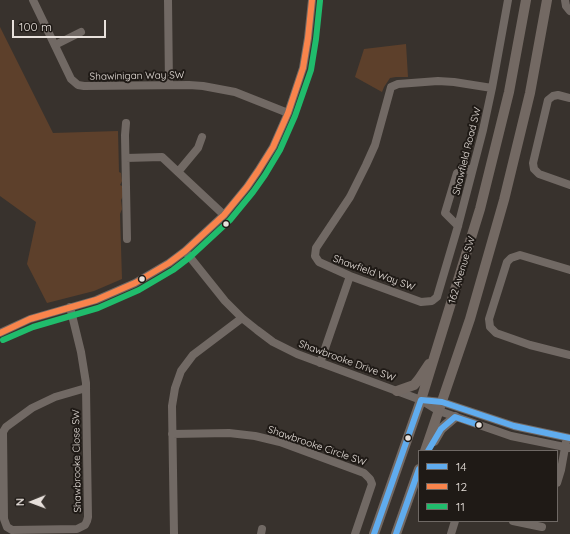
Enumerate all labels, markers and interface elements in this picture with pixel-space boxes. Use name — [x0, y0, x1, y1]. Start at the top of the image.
scale bar — [14, 12, 108, 38]
text: 100 m — [19, 19, 52, 34]
street label: Shawinigan Way SW — [89, 69, 185, 83]
street label: Shawfield Road SW — [450, 106, 484, 196]
unlabelled marker — [221, 219, 231, 229]
street label: 162 Avenue SW — [446, 235, 478, 305]
street label: Shawfield Way SW — [331, 253, 417, 293]
unlabelled marker — [137, 274, 147, 284]
street label: Shawbrooke Drive SW — [297, 338, 397, 384]
street label: Shawbrooke Close SW — [70, 409, 84, 513]
unlabelled marker — [474, 420, 484, 430]
street label: Shawbrooke Circle SW — [266, 423, 368, 469]
unlabelled marker — [403, 433, 413, 443]
legend — [418, 450, 558, 522]
text: 14 — [456, 459, 467, 474]
text: 12 — [456, 479, 467, 494]
north arrow — [12, 482, 52, 522]
text: N — [13, 498, 27, 506]
text: 11 — [456, 499, 465, 514]

